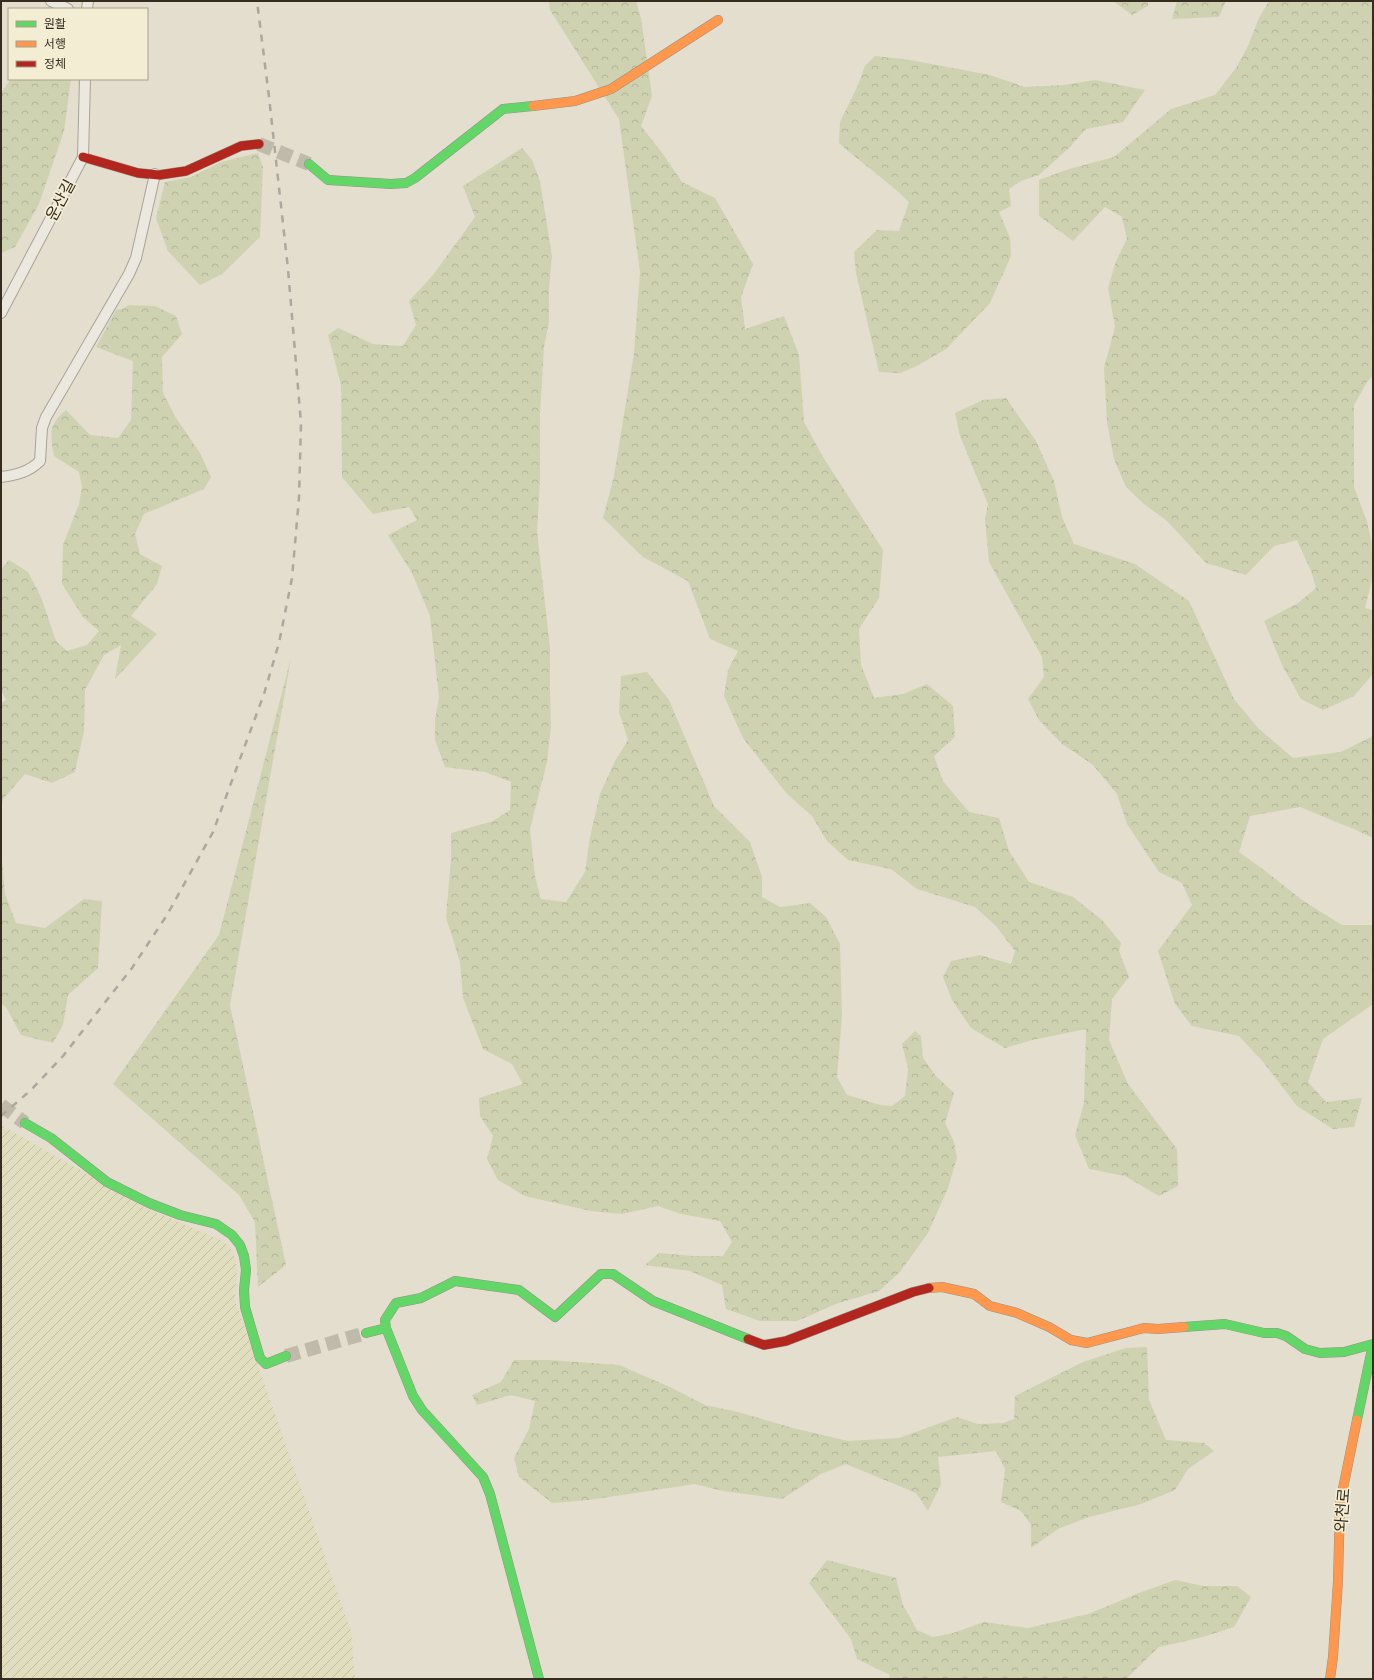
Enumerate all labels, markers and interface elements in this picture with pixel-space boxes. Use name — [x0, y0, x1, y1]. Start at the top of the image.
legend — [8, 8, 148, 80]
text: 원활 — [44, 15, 66, 34]
text: 서행 — [44, 35, 66, 54]
text: 정체 — [44, 55, 66, 74]
street label: 운산길 — [40, 175, 82, 226]
street label: 와천로 — [1329, 1487, 1357, 1533]

